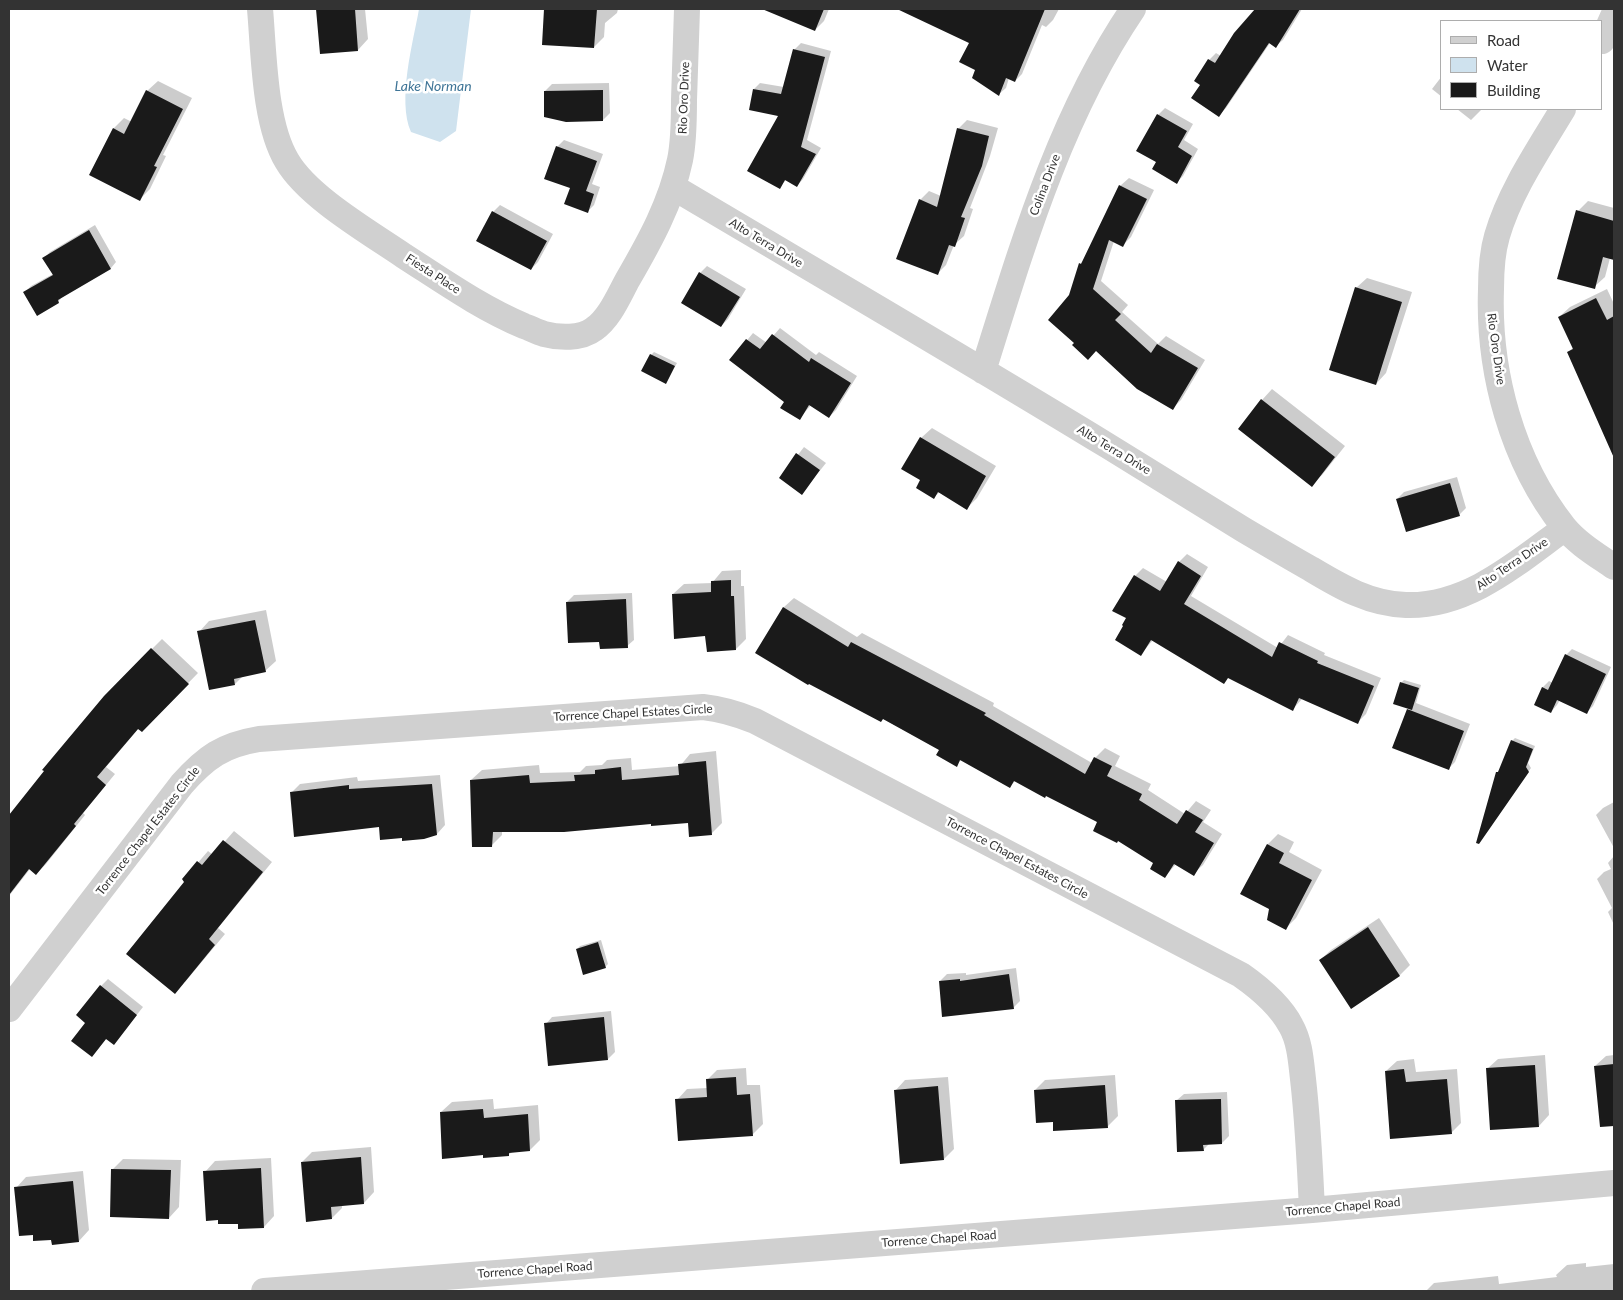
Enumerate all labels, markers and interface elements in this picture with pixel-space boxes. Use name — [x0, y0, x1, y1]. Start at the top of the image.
legend — [1440, 20, 1603, 110]
text: Road — [1487, 31, 1520, 49]
text: Water — [1487, 56, 1528, 74]
street label: Rio Oro Drive — [676, 62, 692, 134]
water label: Lake Norman — [394, 78, 472, 94]
text: Building — [1487, 81, 1540, 99]
street label: Colina Drive — [1027, 152, 1063, 218]
street label: Alto Terra Drive — [727, 215, 805, 271]
street label: Fiesta Place — [403, 251, 463, 297]
street label: Rio Oro Drive — [1484, 312, 1508, 386]
street label: Alto Terra Drive — [1075, 422, 1153, 478]
street label: Alto Terra Drive — [1473, 535, 1551, 593]
street label: Torrence Chapel Estates Circle — [553, 702, 713, 724]
street label: Torrence Chapel Estates Circle — [93, 764, 203, 898]
street label: Torrence Chapel Estates Circle — [943, 814, 1091, 902]
street label: Torrence Chapel Road — [1285, 1195, 1401, 1219]
street label: Torrence Chapel Road — [881, 1228, 997, 1250]
street label: Torrence Chapel Road — [477, 1259, 593, 1281]

